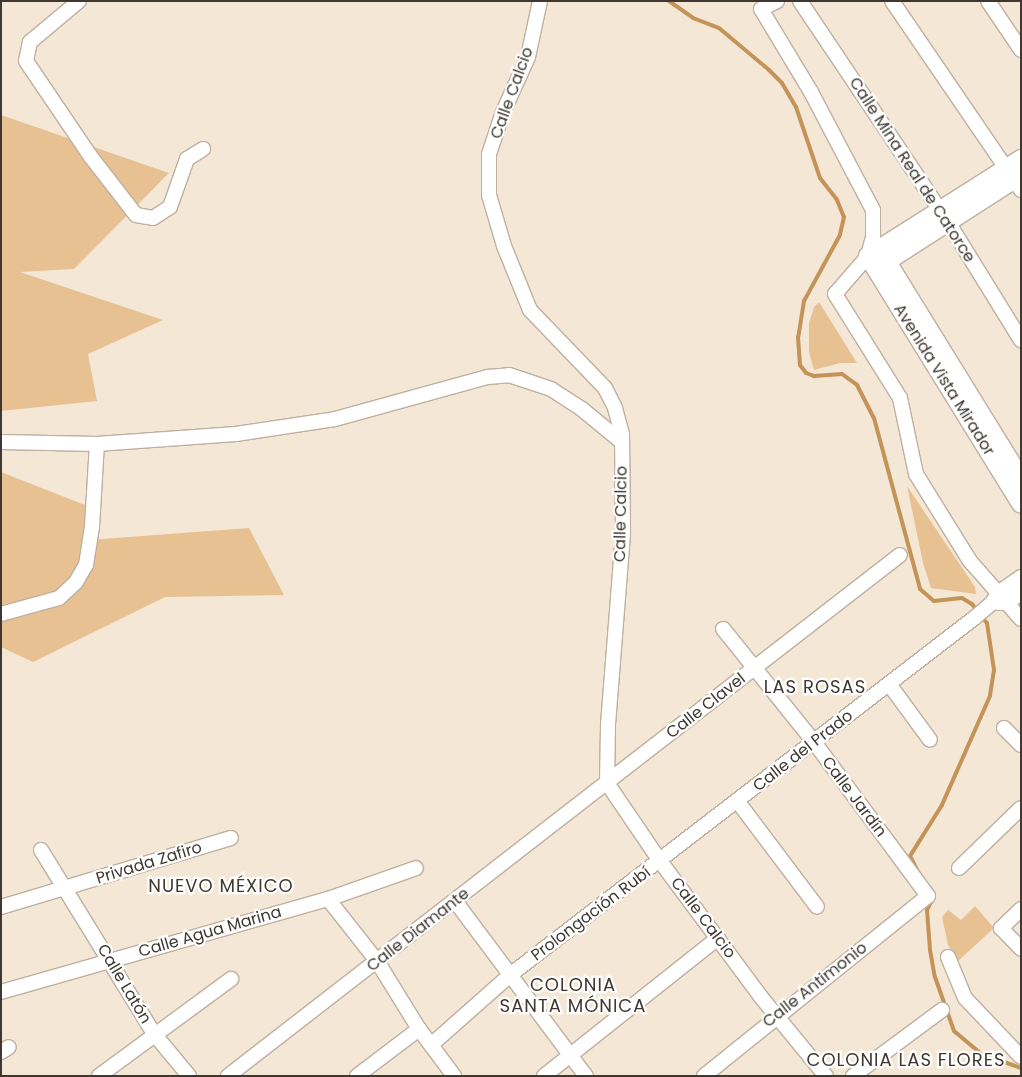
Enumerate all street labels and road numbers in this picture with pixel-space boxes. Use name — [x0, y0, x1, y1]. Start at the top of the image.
street label: Calle Calcio — [487, 45, 537, 141]
street label: Calle Mina Real de Catorce — [845, 74, 979, 266]
street label: Avenida Vista Mirador — [889, 301, 999, 459]
street label: Calle Calcio — [611, 466, 631, 562]
street label: Calle Clavel — [663, 669, 749, 743]
street label: Calle del Prado — [749, 706, 857, 796]
street label: Calle Jardín — [818, 753, 890, 841]
street label: Privada Zafiro — [94, 838, 204, 888]
street label: Prolongación Rubí — [527, 863, 655, 965]
street label: Calle Calcio — [666, 874, 740, 962]
street label: Calle Diamante — [363, 884, 473, 976]
street label: Calle Agua Marina — [136, 902, 284, 962]
street label: Calle Antimonio — [759, 938, 871, 1032]
street label: Calle Latón — [93, 941, 155, 1027]

